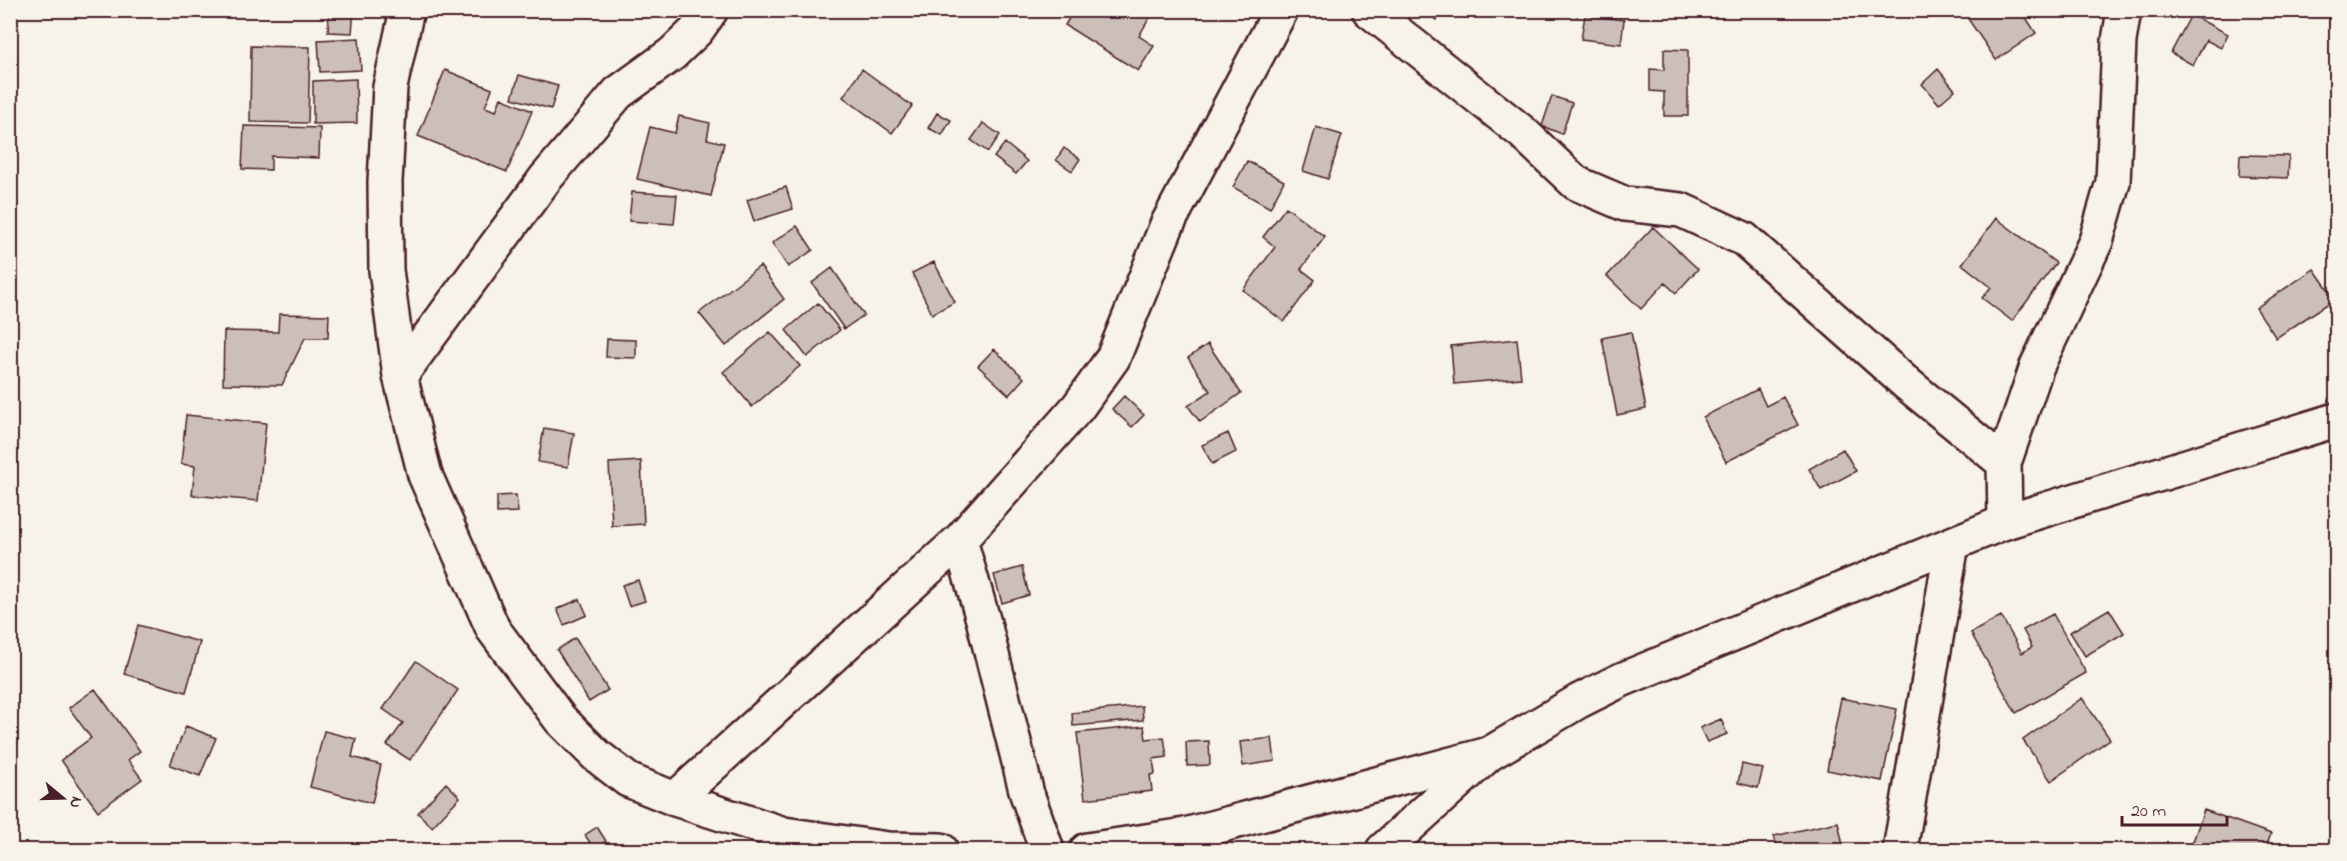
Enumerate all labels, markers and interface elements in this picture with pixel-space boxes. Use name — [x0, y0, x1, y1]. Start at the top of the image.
north arrow — [33, 768, 93, 828]
scale bar — [2122, 789, 2227, 827]
text: N — [62, 793, 88, 811]
text: 20 m — [2131, 799, 2166, 825]

